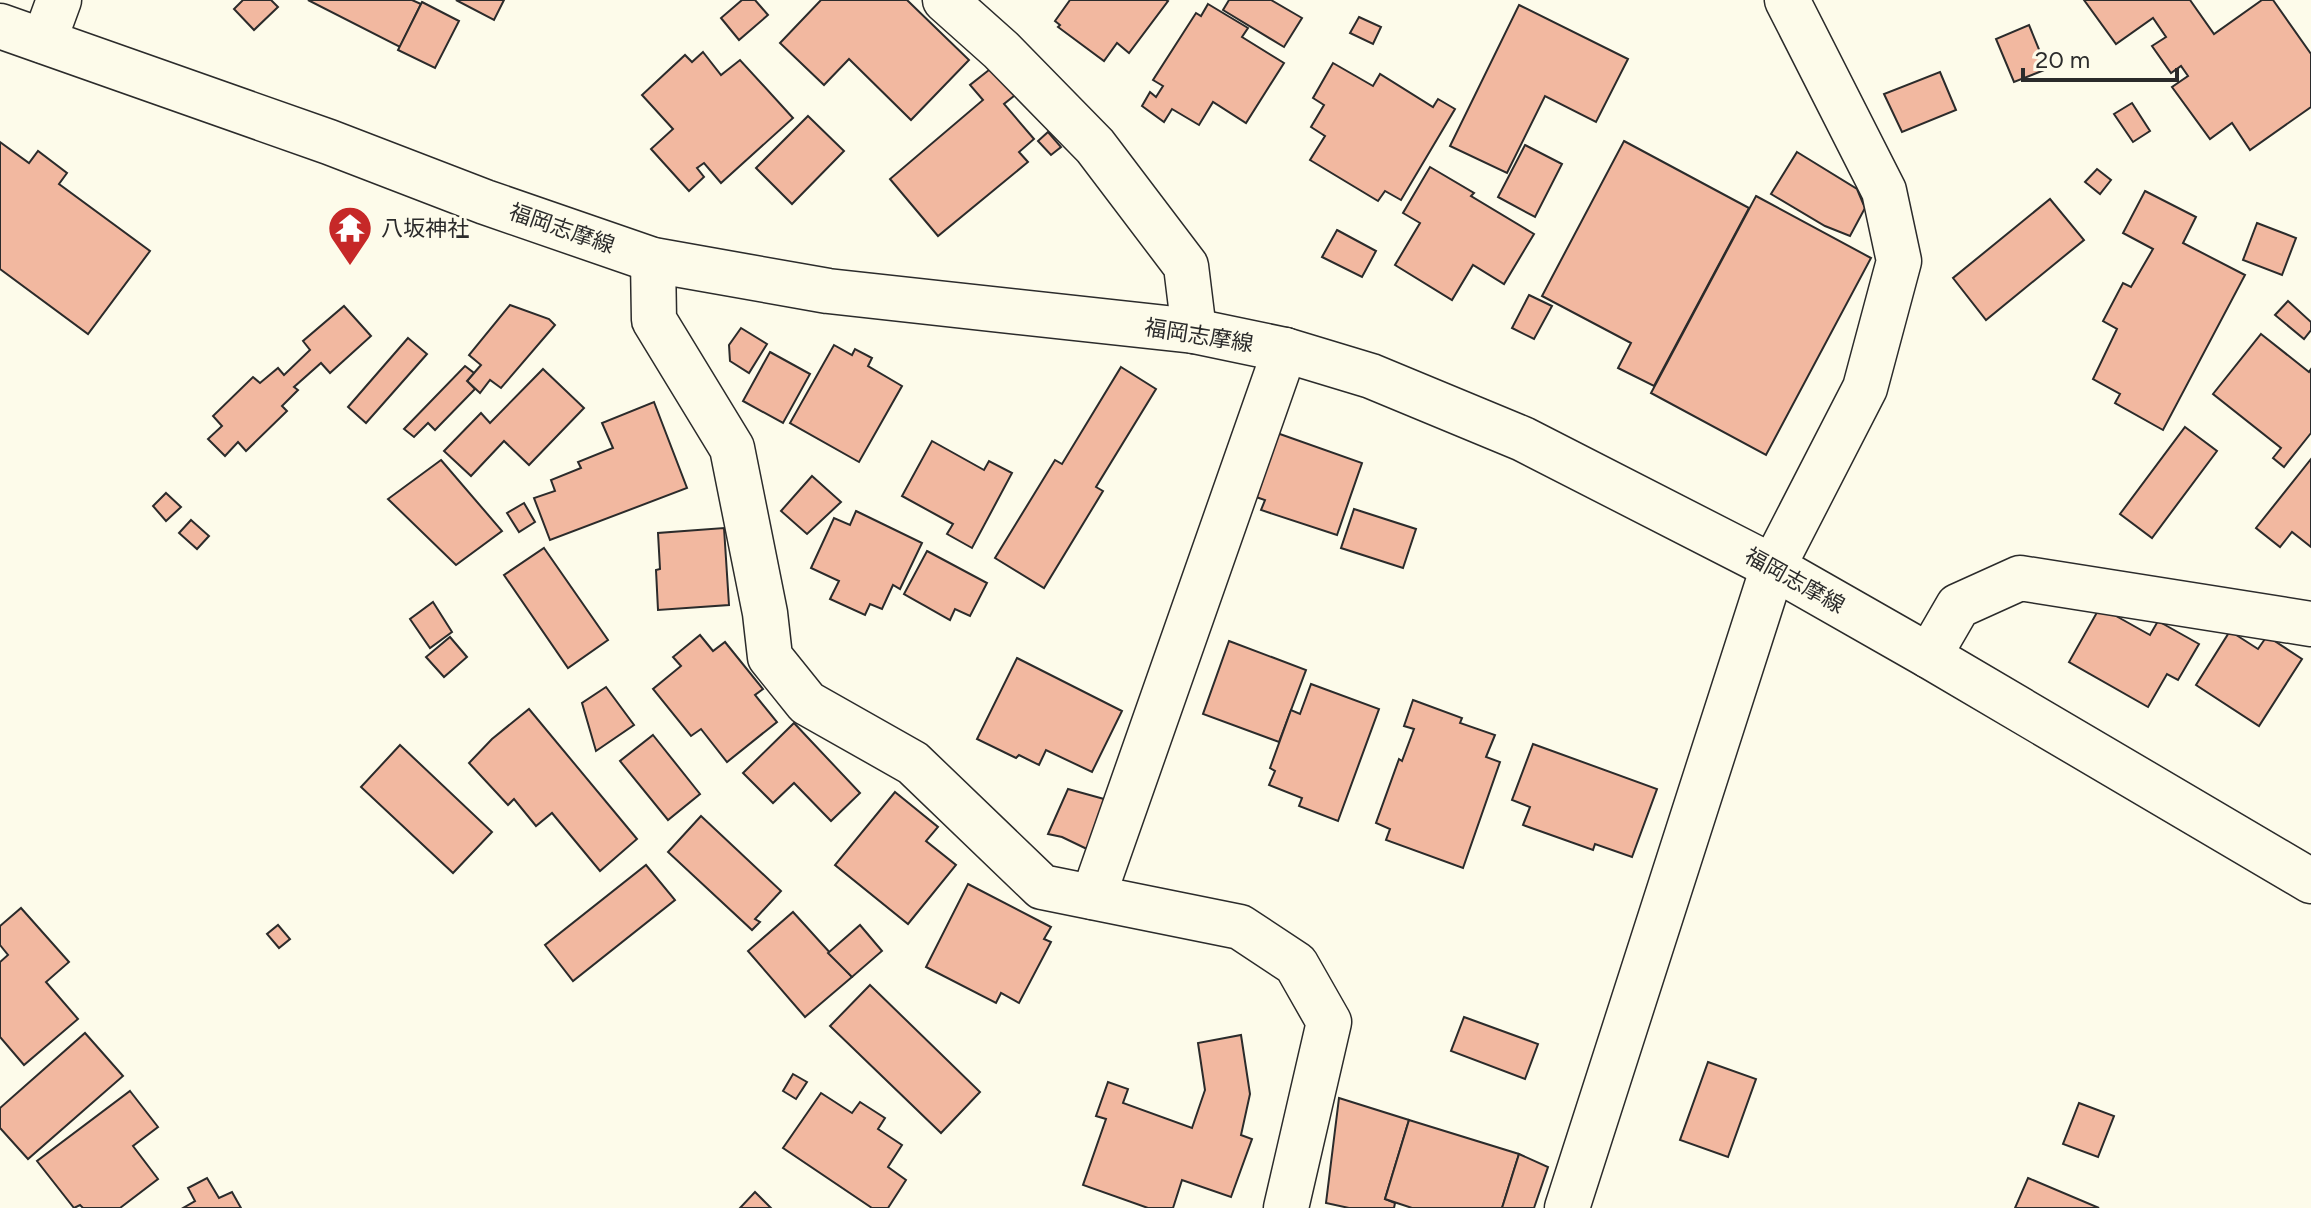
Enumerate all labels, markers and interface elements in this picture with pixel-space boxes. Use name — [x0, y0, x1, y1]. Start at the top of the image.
scale bar — [2023, 32, 2177, 82]
text: 20 m — [2035, 45, 2090, 74]
street label: 福岡志摩線 — [505, 198, 618, 259]
temple icon: 八坂神社 — [326, 204, 374, 267]
place label: 八坂神社 — [381, 215, 469, 242]
street label: 福岡志摩線 — [1142, 314, 1255, 357]
street label: 福岡志摩線 — [1740, 542, 1849, 619]

